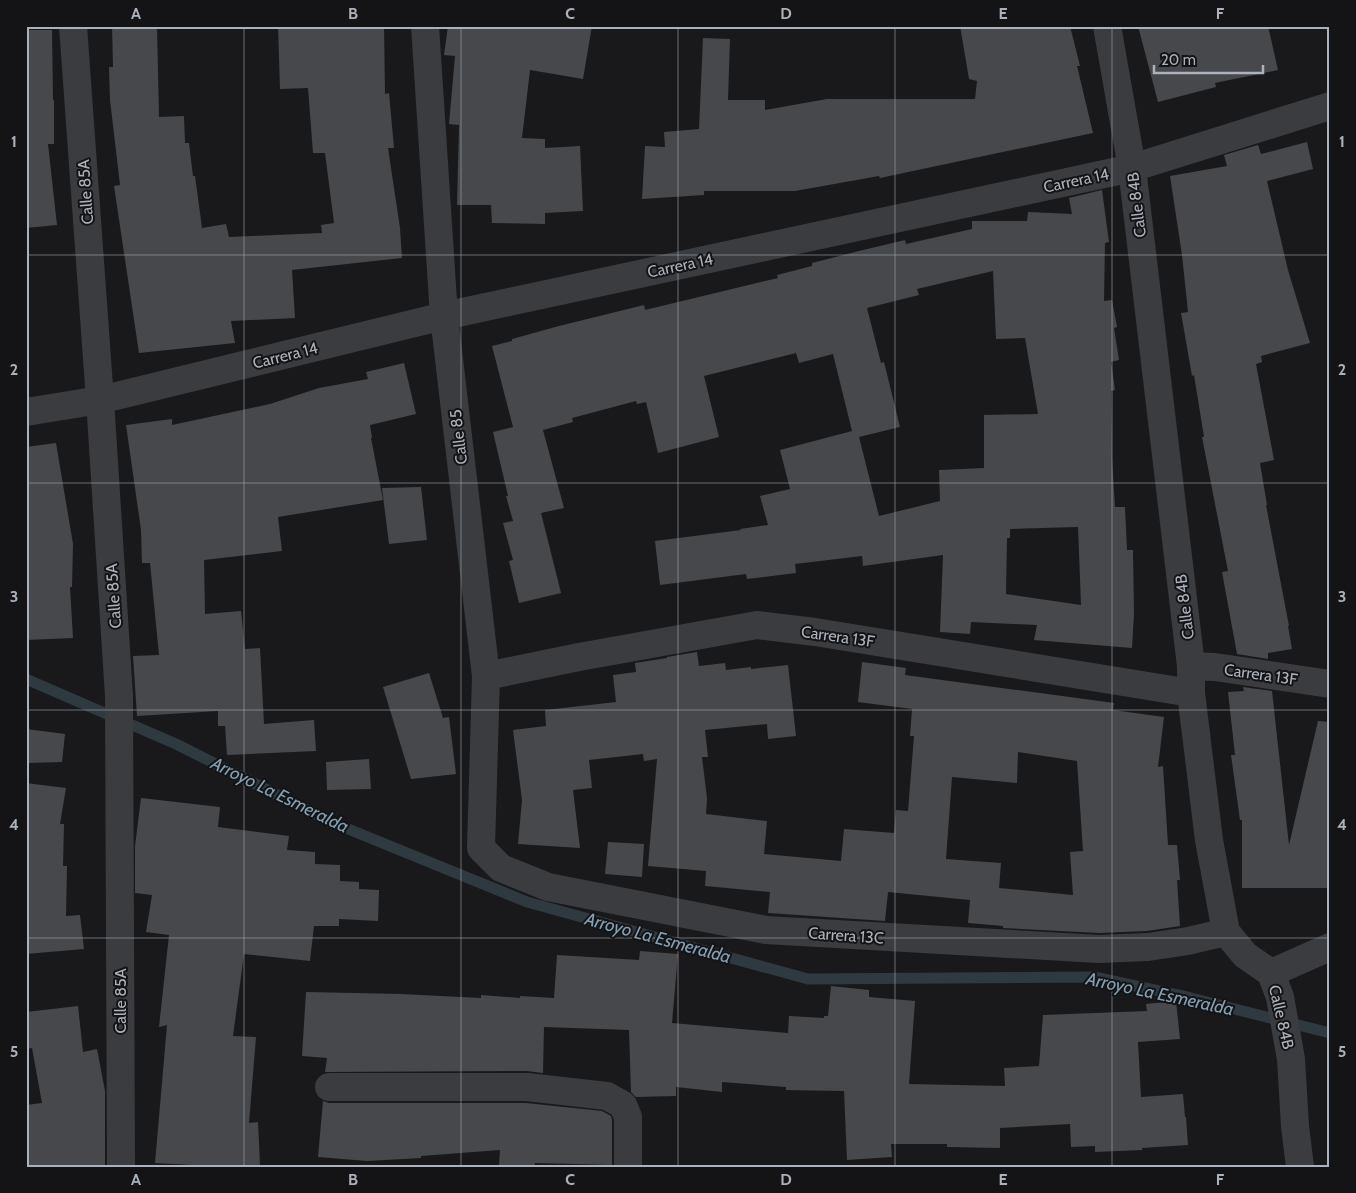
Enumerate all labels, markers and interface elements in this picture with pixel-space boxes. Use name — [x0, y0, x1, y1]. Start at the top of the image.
text: A — [131, 4, 141, 23]
text: B — [348, 4, 358, 23]
text: C — [565, 4, 575, 23]
text: D — [780, 4, 792, 23]
text: E — [998, 4, 1008, 23]
text: F — [1216, 4, 1225, 23]
scale bar — [1154, 42, 1262, 74]
text: 20 m — [1161, 51, 1196, 69]
text: 1 — [11, 132, 17, 151]
text: 1 — [1339, 132, 1345, 151]
street label: Calle 85A — [74, 159, 97, 225]
street label: Carrera 14 — [1042, 164, 1111, 197]
street label: Calle 84B — [1123, 171, 1150, 239]
street label: Carrera 14 — [646, 249, 715, 282]
street label: Carrera 14 — [251, 338, 320, 373]
text: 2 — [10, 360, 18, 379]
text: 2 — [1338, 360, 1346, 379]
street label: Calle 85 — [446, 408, 471, 465]
street label: Calle 85A — [102, 563, 125, 629]
street label: Calle 84B — [1171, 573, 1198, 641]
text: 3 — [10, 587, 18, 606]
text: 3 — [1338, 587, 1346, 606]
street label: Carrera 13F — [800, 622, 877, 651]
street label: Carrera 13F — [1223, 660, 1300, 689]
water label: Arroyo La Esmeralda — [207, 752, 352, 838]
text: 4 — [9, 815, 19, 834]
text: 4 — [1337, 815, 1347, 834]
water label: Arroyo La Esmeralda — [582, 908, 733, 968]
street label: Carrera 13C — [808, 923, 884, 948]
water label: Arroyo La Esmeralda — [1083, 967, 1236, 1020]
street label: Calle 85A — [111, 968, 130, 1034]
street label: Calle 84B — [1265, 983, 1298, 1051]
text: 5 — [10, 1042, 18, 1061]
text: 5 — [1338, 1042, 1346, 1061]
text: A — [131, 1170, 141, 1189]
text: B — [348, 1170, 358, 1189]
text: C — [565, 1170, 575, 1189]
text: D — [780, 1170, 792, 1189]
text: E — [998, 1170, 1008, 1189]
text: F — [1216, 1170, 1225, 1189]

